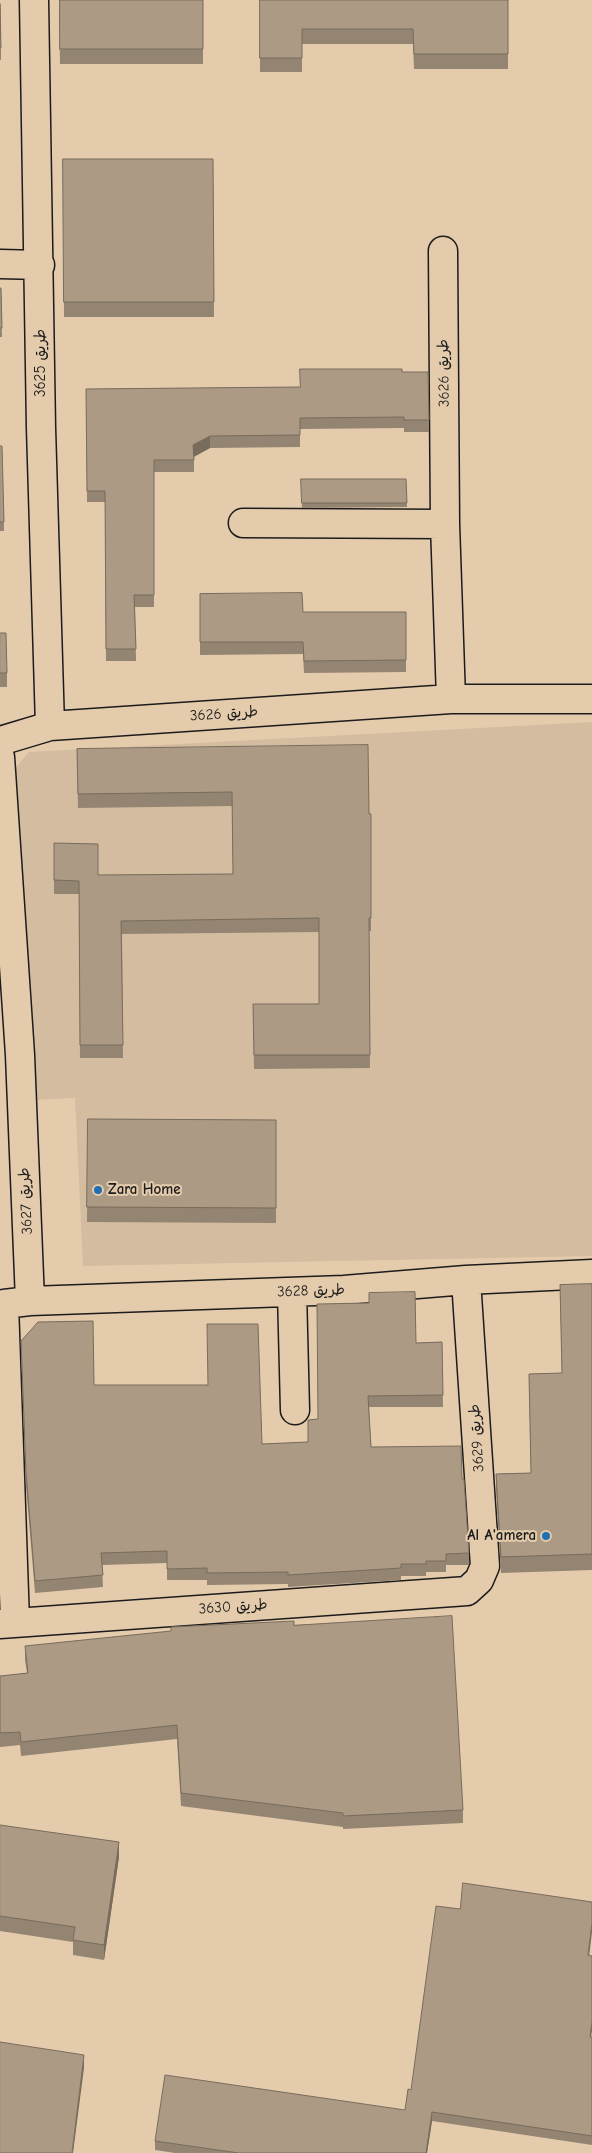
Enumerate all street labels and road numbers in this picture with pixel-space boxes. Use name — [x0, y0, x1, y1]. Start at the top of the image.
street label: طريق 3625 — [32, 329, 50, 397]
street label: طريق 3626 — [434, 339, 454, 407]
street label: طريق 3626 — [189, 703, 259, 725]
street label: طريق 3627 — [15, 1167, 37, 1235]
street label: طريق 3628 — [277, 1281, 345, 1301]
street label: طريق 3629 — [466, 1403, 488, 1473]
street label: طريق 3630 — [198, 1596, 268, 1618]

